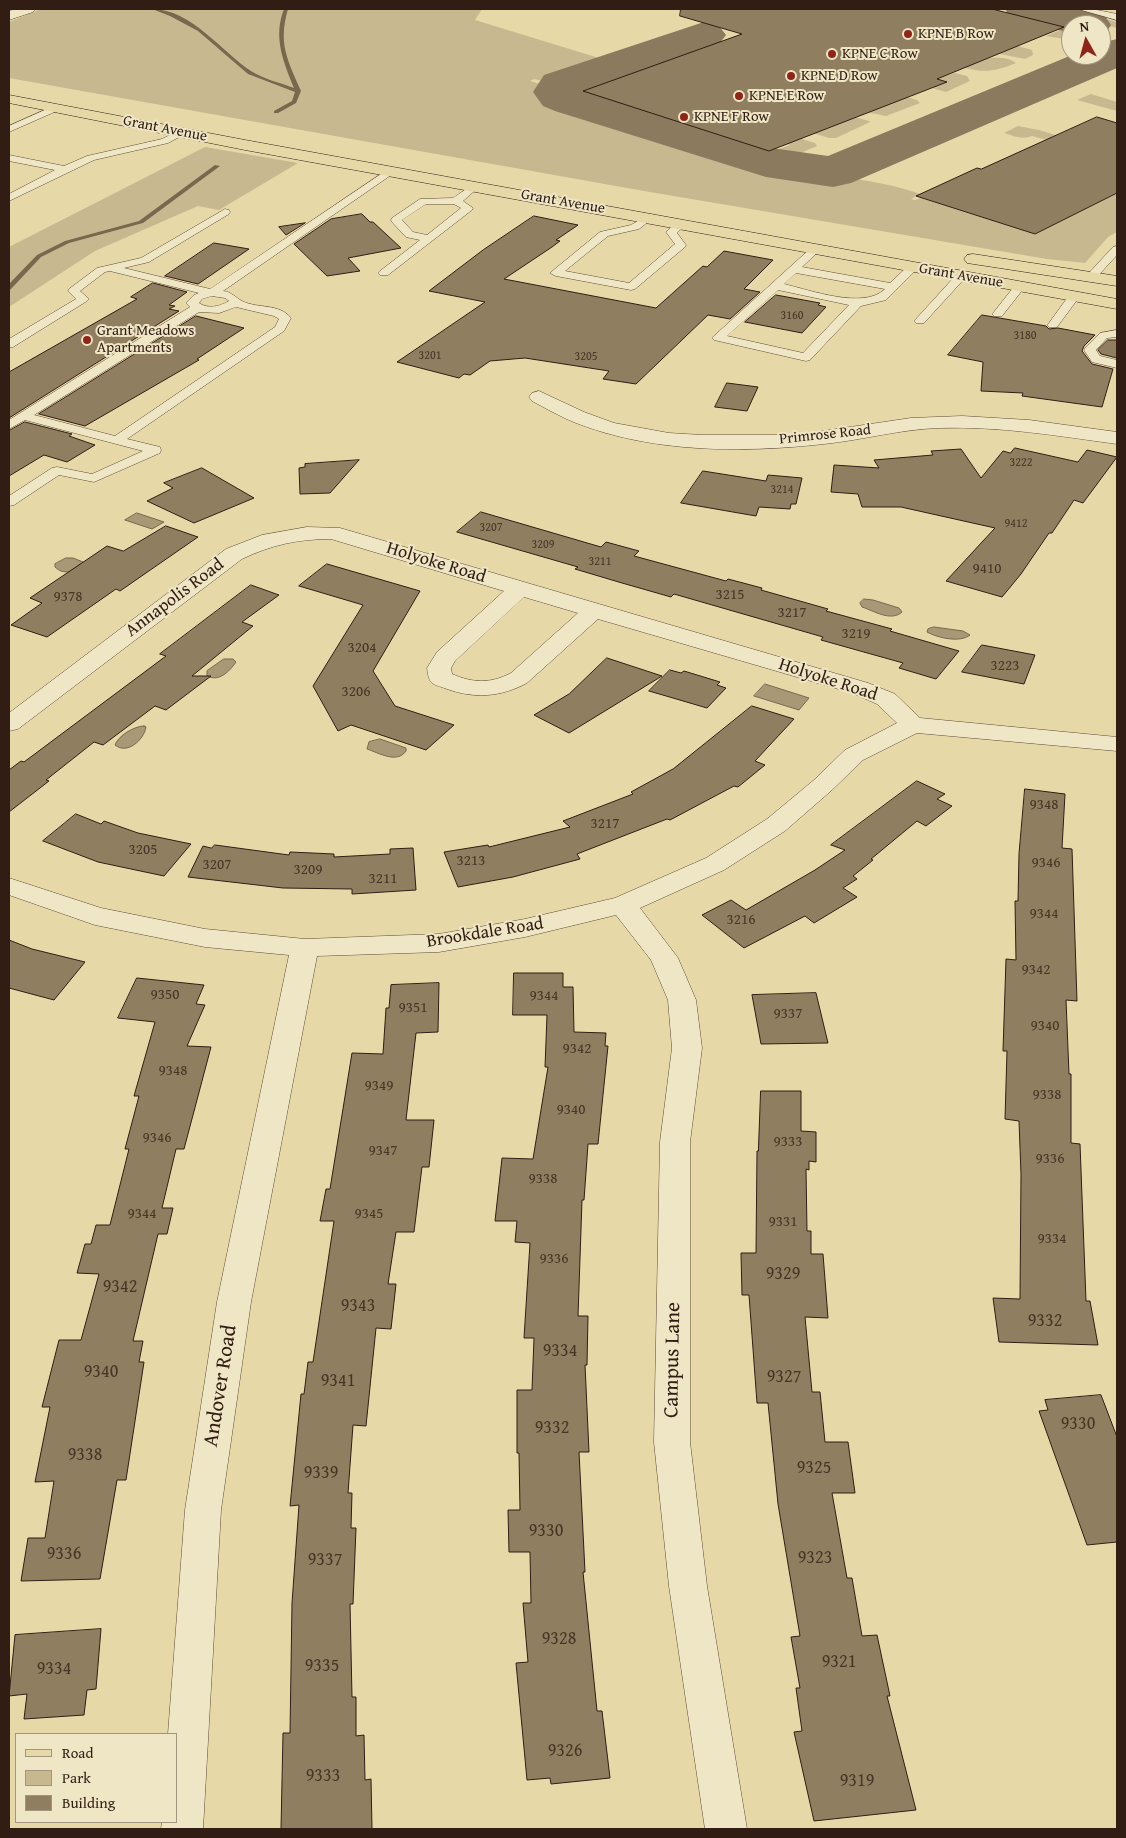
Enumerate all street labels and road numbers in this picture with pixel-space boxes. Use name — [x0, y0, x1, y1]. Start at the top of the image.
street label: Grant Avenue — [122, 112, 208, 146]
street label: Grant Avenue — [520, 186, 606, 218]
street label: Grant Avenue — [918, 260, 1004, 292]
street label: Primrose Road — [778, 421, 872, 449]
street label: Holyoke Road — [384, 538, 488, 588]
street label: Annapolis Road — [122, 554, 228, 642]
street label: Holyoke Road — [776, 654, 880, 706]
street label: Brookdale Road — [425, 913, 545, 953]
street label: Campus Lane — [659, 1302, 687, 1418]
street label: Andover Road — [199, 1323, 243, 1449]

